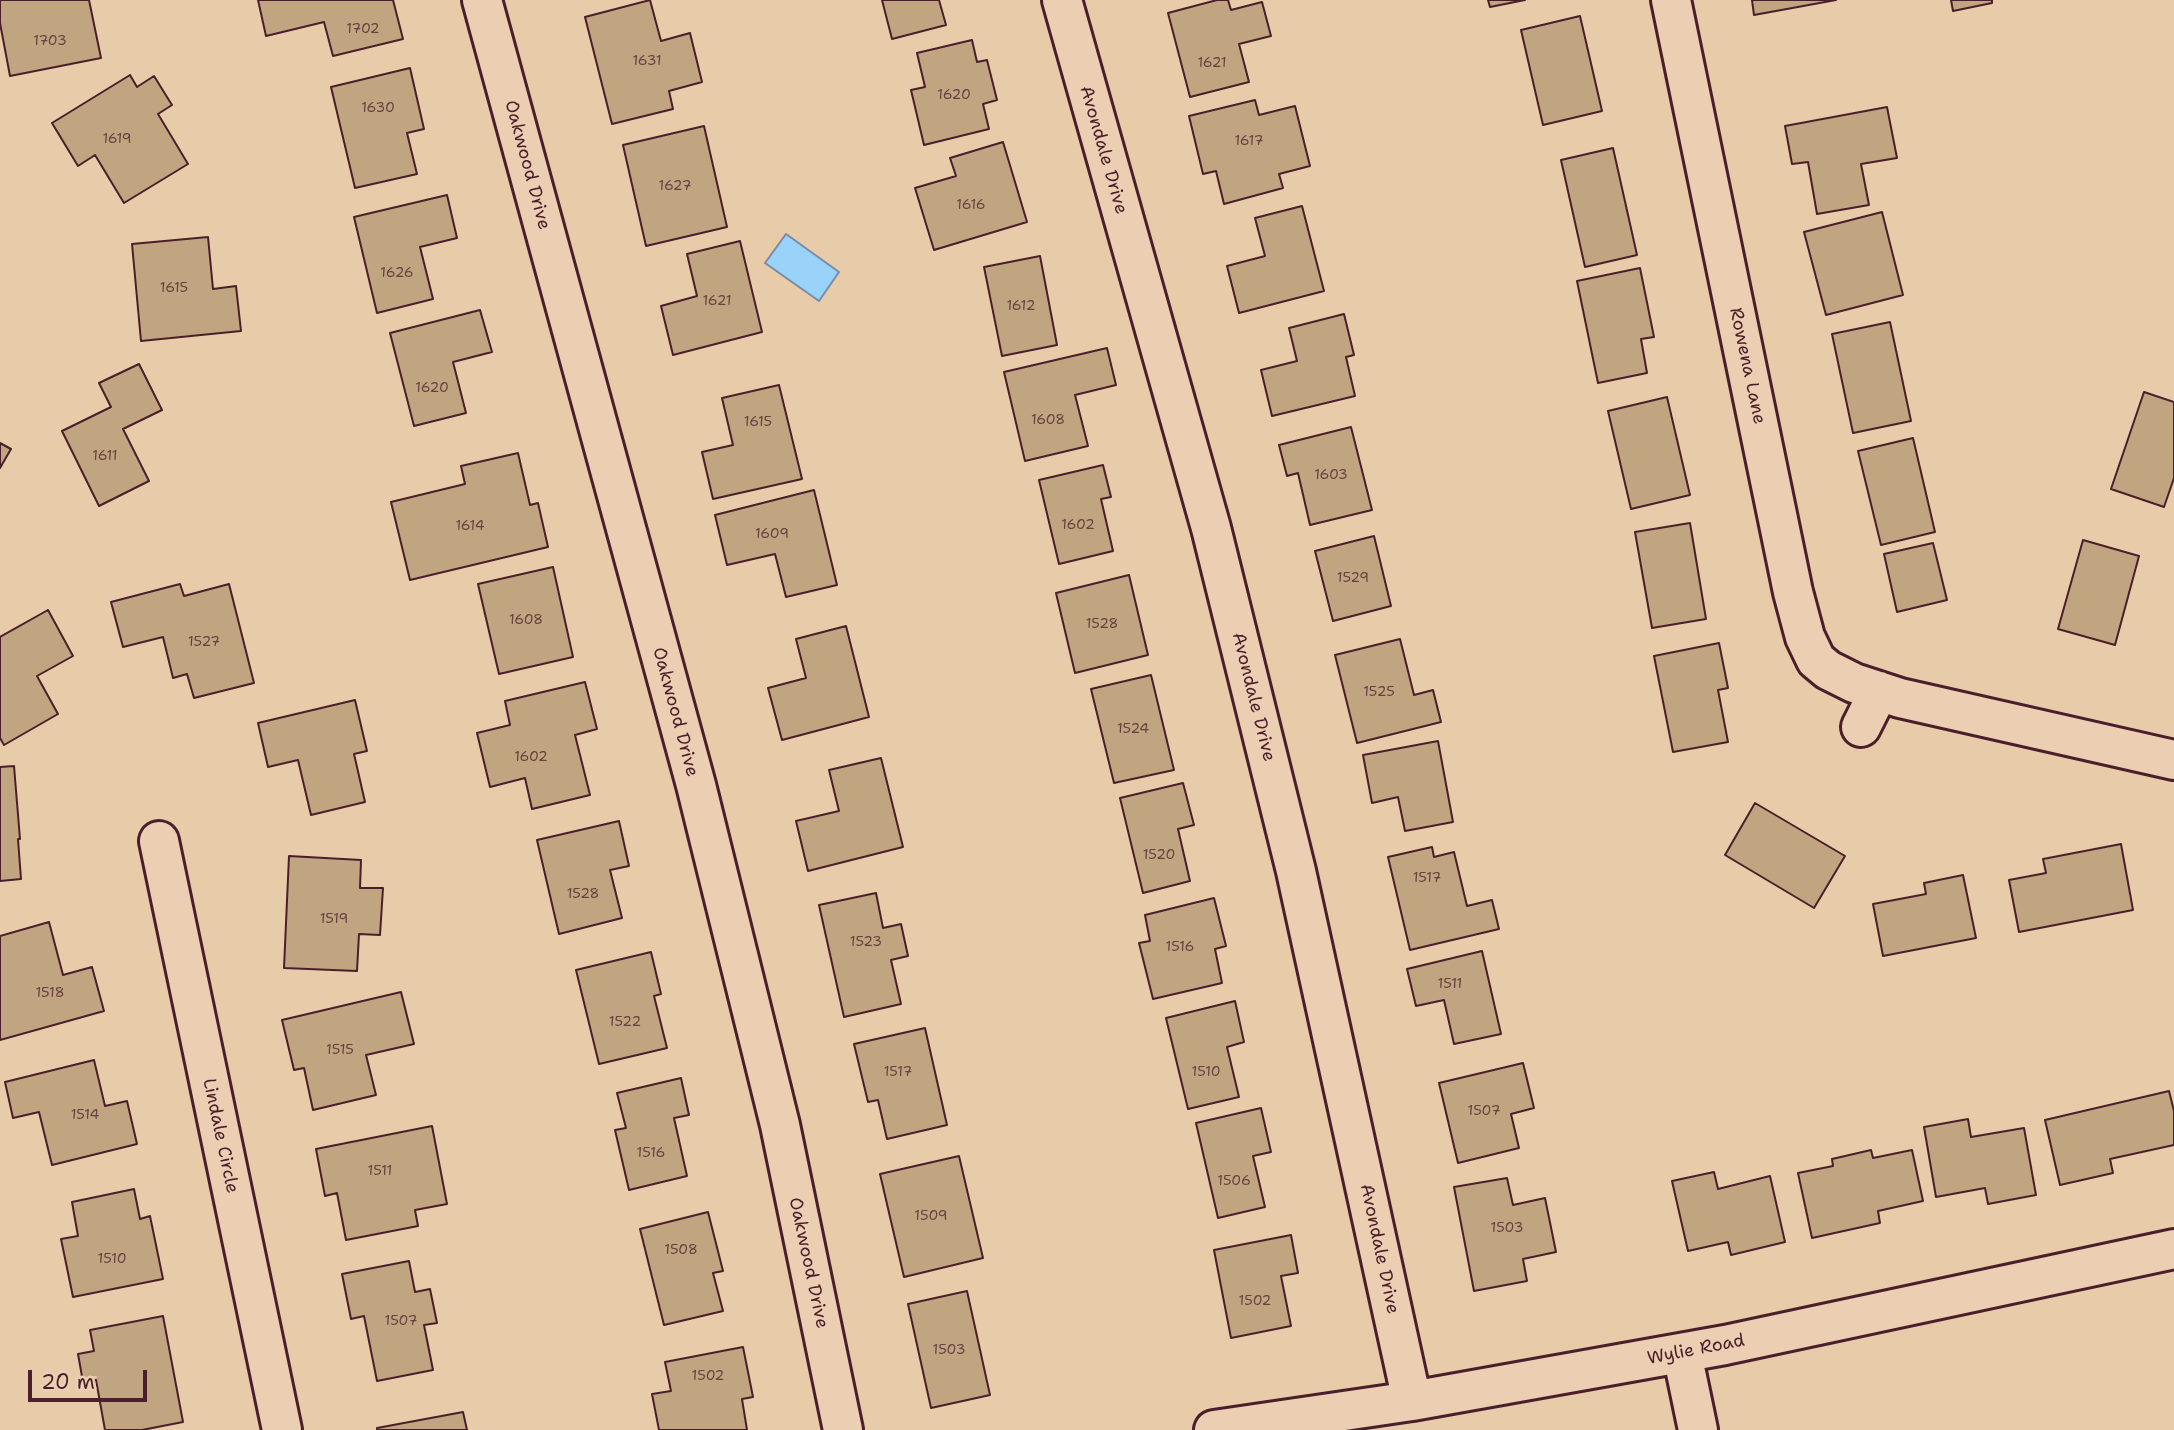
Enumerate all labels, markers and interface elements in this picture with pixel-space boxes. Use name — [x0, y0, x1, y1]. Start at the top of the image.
house number: 1702 — [346, 21, 380, 37]
house number: 1703 — [33, 33, 67, 49]
house number: 1631 — [632, 53, 662, 69]
house number: 1621 — [1197, 55, 1227, 71]
street label: Avondale Drive — [1074, 83, 1132, 217]
house number: 1620 — [937, 87, 971, 103]
street label: Oakwood Drive — [499, 98, 555, 232]
house number: 1630 — [361, 100, 395, 116]
house number: 1619 — [102, 131, 132, 147]
house number: 1617 — [1234, 133, 1264, 149]
house number: 1627 — [659, 178, 691, 194]
house number: 1616 — [956, 197, 986, 213]
house number: 1626 — [380, 265, 414, 281]
house number: 1615 — [160, 280, 188, 296]
house number: 1621 — [702, 293, 732, 309]
house number: 1612 — [1006, 298, 1036, 314]
street label: Rowena Lane — [1724, 306, 1770, 426]
house number: 1620 — [415, 380, 449, 396]
house number: 1608 — [1031, 412, 1065, 428]
house number: 1615 — [744, 414, 772, 430]
house number: 1611 — [92, 448, 118, 464]
house number: 1603 — [1314, 467, 1348, 483]
house number: 1602 — [1061, 517, 1095, 533]
house number: 1614 — [455, 518, 485, 534]
house number: 1609 — [755, 526, 789, 542]
house number: 1529 — [1337, 570, 1369, 586]
house number: 1608 — [509, 612, 543, 628]
house number: 1528 — [1086, 616, 1118, 632]
street label: Avondale Drive — [1227, 630, 1279, 764]
house number: 1527 — [188, 634, 220, 650]
street label: Oakwood Drive — [647, 645, 703, 779]
house number: 1525 — [1363, 684, 1395, 700]
house number: 1524 — [1117, 721, 1149, 737]
house number: 1602 — [514, 749, 548, 765]
house number: 1520 — [1143, 847, 1175, 863]
house number: 1517 — [1413, 870, 1441, 886]
house number: 1528 — [567, 886, 599, 902]
house number: 1519 — [320, 911, 348, 927]
house number: 1523 — [850, 934, 882, 950]
house number: 1516 — [1166, 939, 1194, 955]
house number: 1511 — [1438, 976, 1462, 992]
house number: 1518 — [35, 985, 65, 1001]
house number: 1522 — [609, 1014, 641, 1030]
house number: 1515 — [326, 1042, 354, 1058]
house number: 1517 — [884, 1064, 912, 1080]
house number: 1510 — [1192, 1064, 1220, 1080]
street label: Lindale Circle — [197, 1077, 243, 1195]
house number: 1507 — [1468, 1103, 1500, 1119]
house number: 1514 — [71, 1107, 99, 1123]
house number: 1516 — [637, 1145, 665, 1161]
house number: 1511 — [368, 1163, 392, 1179]
house number: 1506 — [1217, 1173, 1251, 1189]
street label: Avondale Drive — [1355, 1182, 1403, 1316]
street label: Oakwood Drive — [784, 1196, 832, 1330]
house number: 1509 — [914, 1208, 948, 1224]
house number: 1503 — [1491, 1220, 1523, 1236]
house number: 1508 — [664, 1242, 698, 1258]
house number: 1510 — [98, 1251, 126, 1267]
house number: 1502 — [1239, 1293, 1271, 1309]
house number: 1507 — [385, 1313, 417, 1329]
street label: Wylie Road — [1645, 1330, 1747, 1370]
house number: 1503 — [933, 1342, 965, 1358]
scale bar — [32, 1356, 150, 1400]
text: 20 m — [41, 1368, 95, 1396]
house number: 1502 — [692, 1368, 724, 1384]

